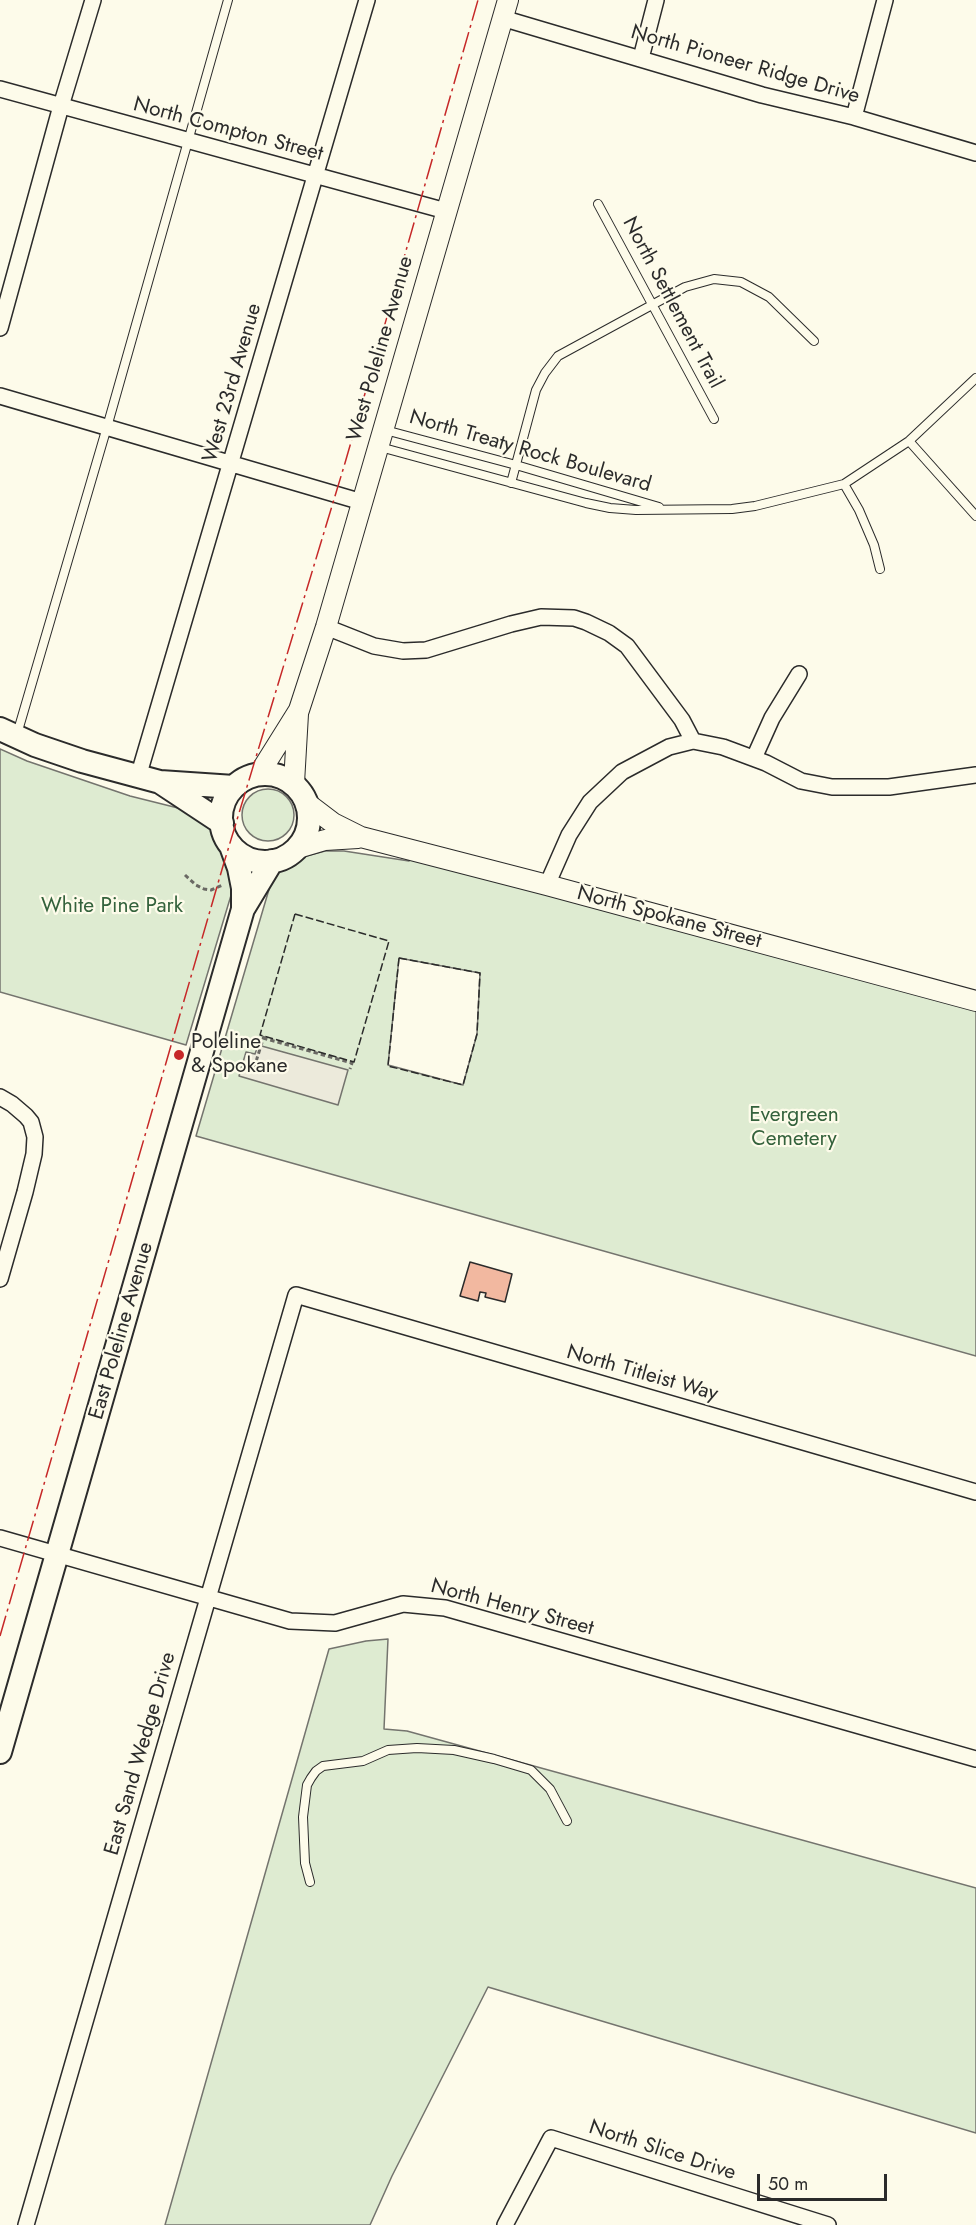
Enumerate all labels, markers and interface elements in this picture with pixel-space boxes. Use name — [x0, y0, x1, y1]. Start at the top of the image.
street label: North Pioneer Ridge Drive — [628, 20, 862, 110]
street label: North Compton Street — [130, 93, 326, 167]
street label: North Settlement Trail — [616, 213, 728, 393]
street label: West Poleline Avenue — [342, 253, 420, 445]
street label: West 23rd Avenue — [198, 301, 268, 465]
street label: North Treaty Rock Boulevard — [406, 405, 654, 499]
street label: North Spokane Street — [574, 881, 764, 955]
park label: White Pine Park — [41, 894, 183, 920]
place label: Poleline & Spokane — [191, 1030, 288, 1080]
marker: Poleline & Spokane — [172, 1048, 186, 1062]
park label: Evergreen Cemetery — [749, 1103, 839, 1153]
street label: East Poleline Avenue — [85, 1239, 159, 1423]
street label: North Titleist Way — [563, 1340, 721, 1408]
street label: North Henry Street — [428, 1574, 596, 1642]
street label: East Sand Wedge Drive — [100, 1650, 182, 1858]
street label: North Slice Drive — [585, 2115, 739, 2187]
scale bar — [760, 2162, 890, 2200]
text: 50 m — [768, 2171, 808, 2197]

